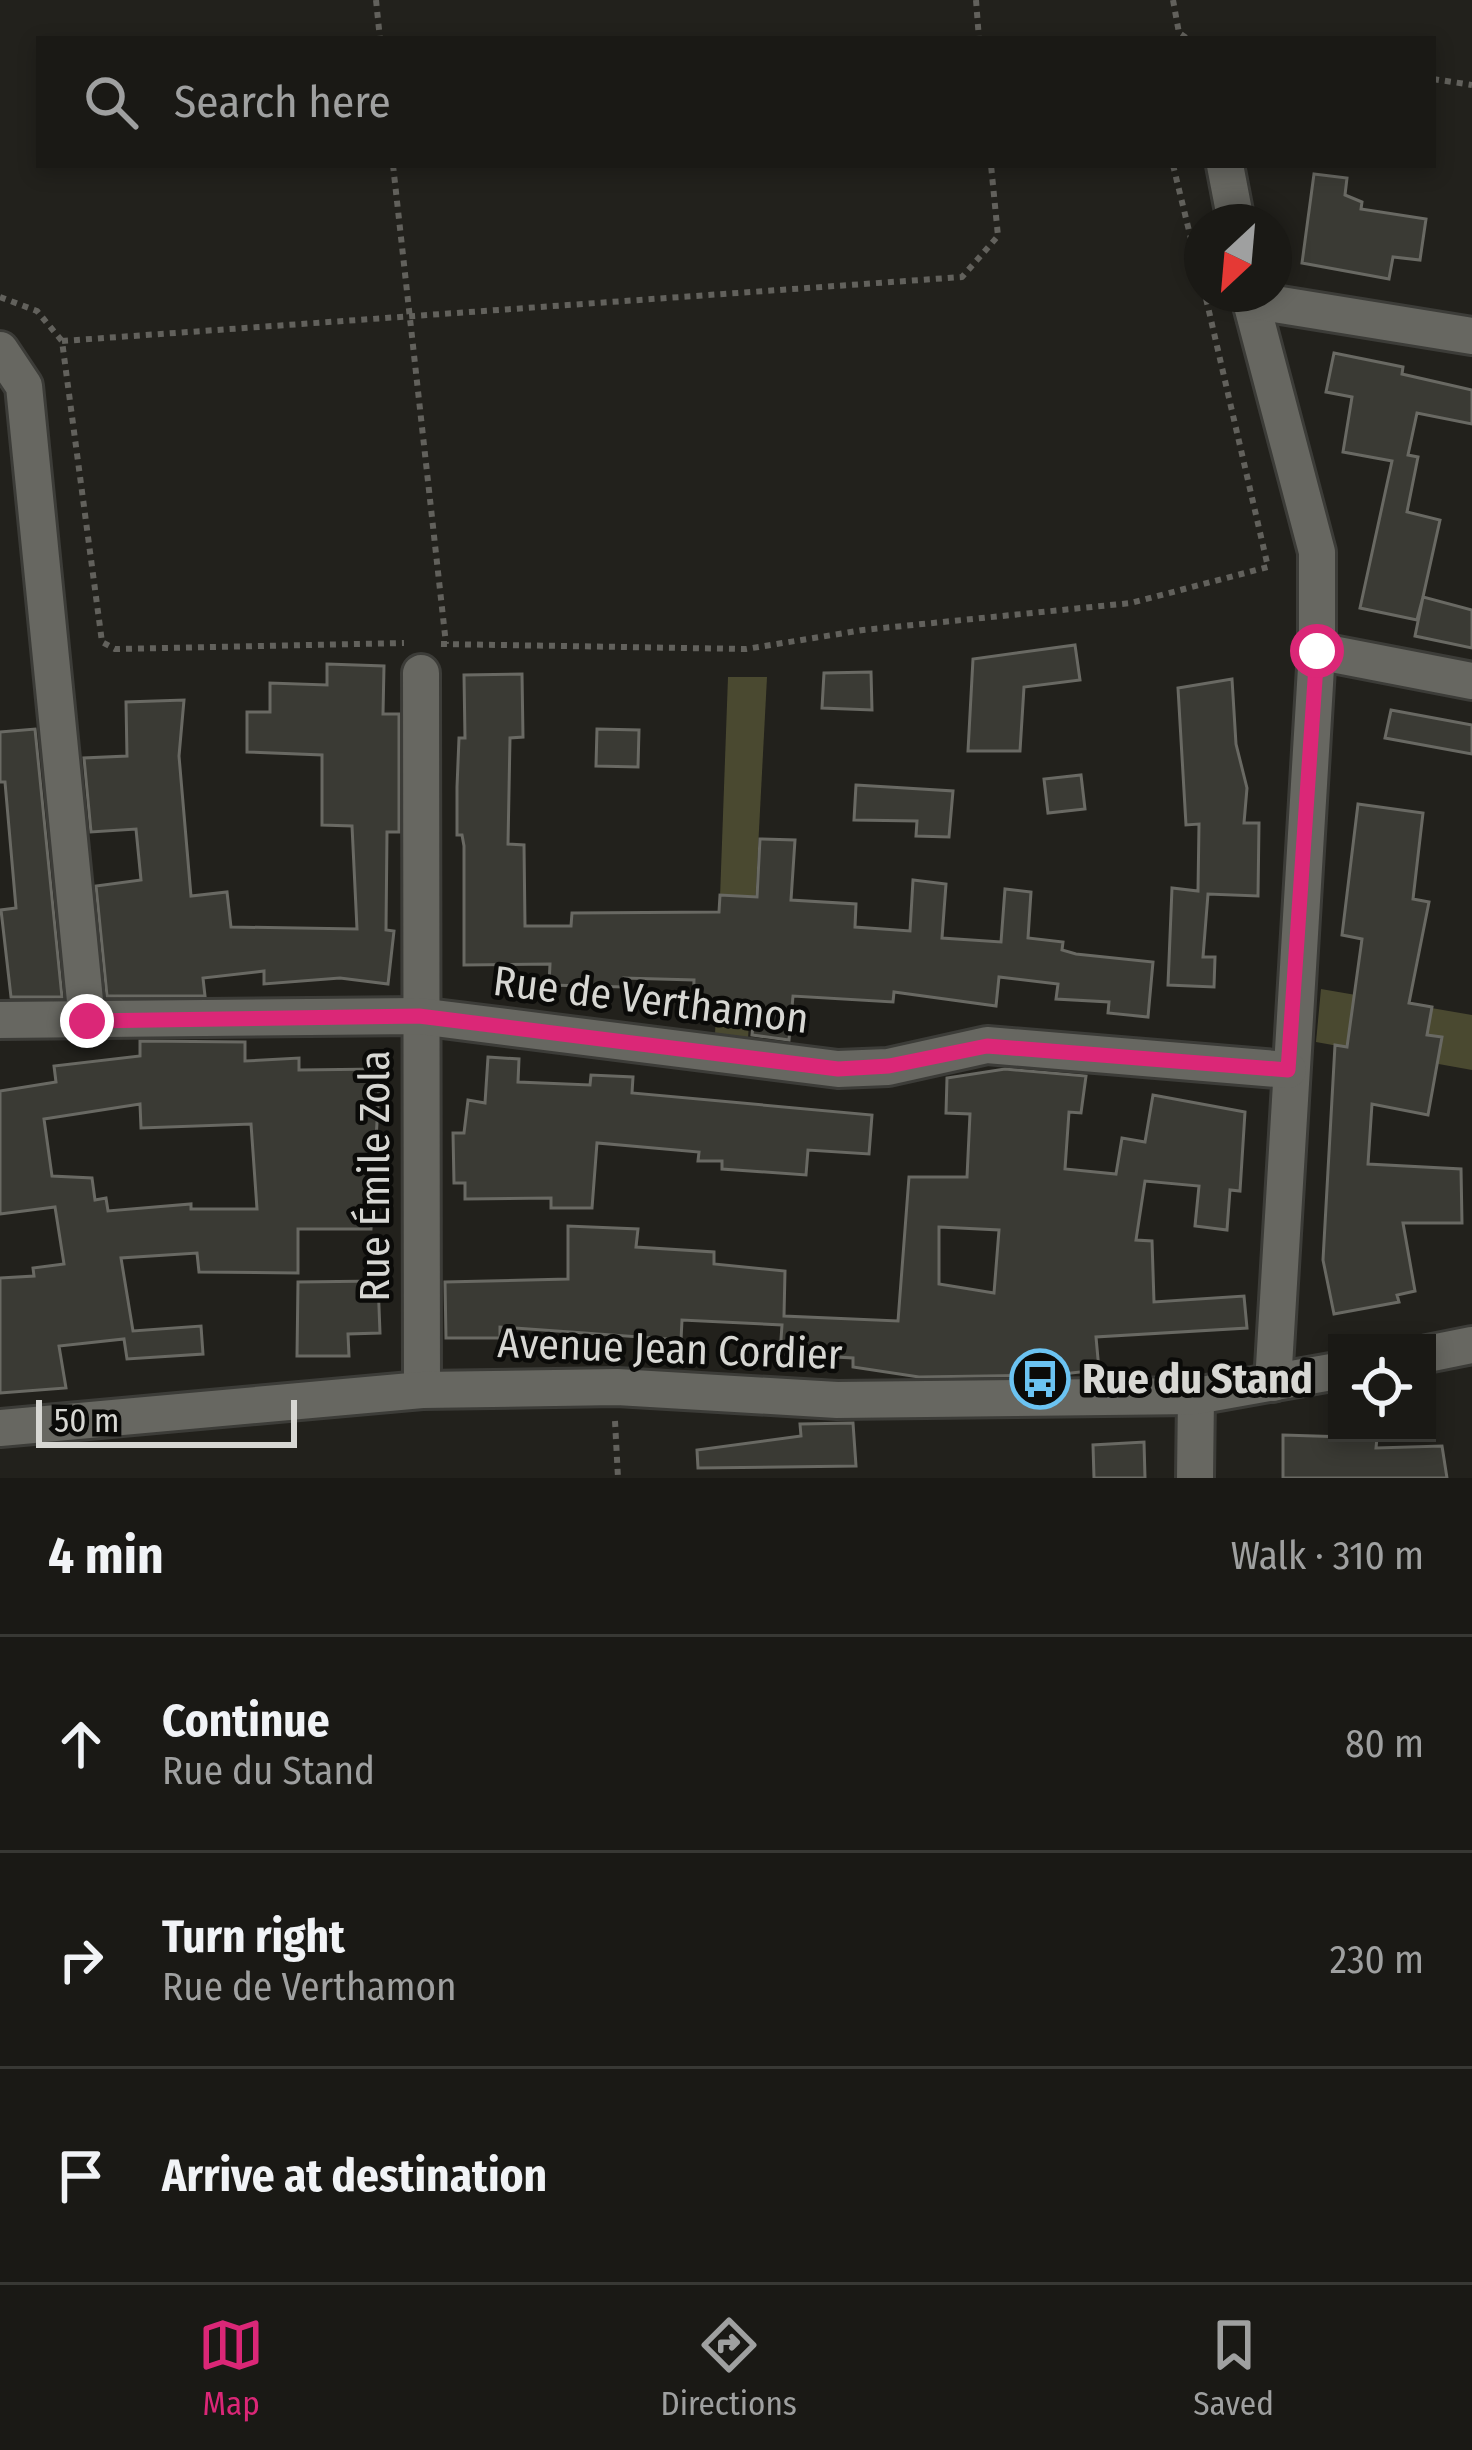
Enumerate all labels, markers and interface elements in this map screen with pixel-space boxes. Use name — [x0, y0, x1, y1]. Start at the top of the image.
search box — [36, 36, 1436, 168]
icon: search — [78, 69, 144, 135]
text: Search here — [174, 75, 391, 129]
north arrow — [1184, 204, 1292, 312]
route start — [1290, 624, 1344, 678]
street label: Rue de Verthamon — [490, 956, 812, 1044]
route end — [60, 994, 114, 1048]
street label: Rue Émile Zola — [350, 1050, 400, 1302]
street label: Avenue Jean Cordier — [497, 1318, 844, 1380]
map controls — [1328, 1334, 1436, 1442]
button: locate — [1328, 1334, 1436, 1442]
bus stop icon: Rue du Stand — [1009, 1348, 1071, 1410]
place label: Rue du Stand — [1082, 1354, 1313, 1404]
scale bar — [36, 1394, 297, 1447]
text: 50 m — [54, 1401, 119, 1441]
text: 4 min — [48, 1525, 164, 1587]
text: Walk · 310 m — [1231, 1533, 1424, 1579]
text: Continue — [162, 1694, 330, 1748]
icon: ahead — [48, 1711, 114, 1777]
text: 80 m — [1345, 1721, 1424, 1767]
text: Rue du Stand — [162, 1748, 375, 1794]
text: Turn right — [162, 1910, 345, 1964]
icon: right — [48, 1927, 114, 1993]
text: 230 m — [1330, 1937, 1424, 1983]
text: Rue de Verthamon — [162, 1964, 457, 2010]
icon: arrive — [48, 2143, 114, 2209]
text: Arrive at destination — [162, 2149, 547, 2203]
tab: Map — [198, 2312, 264, 2424]
tab: Directions — [660, 2312, 797, 2424]
tab: Saved — [1193, 2312, 1274, 2424]

